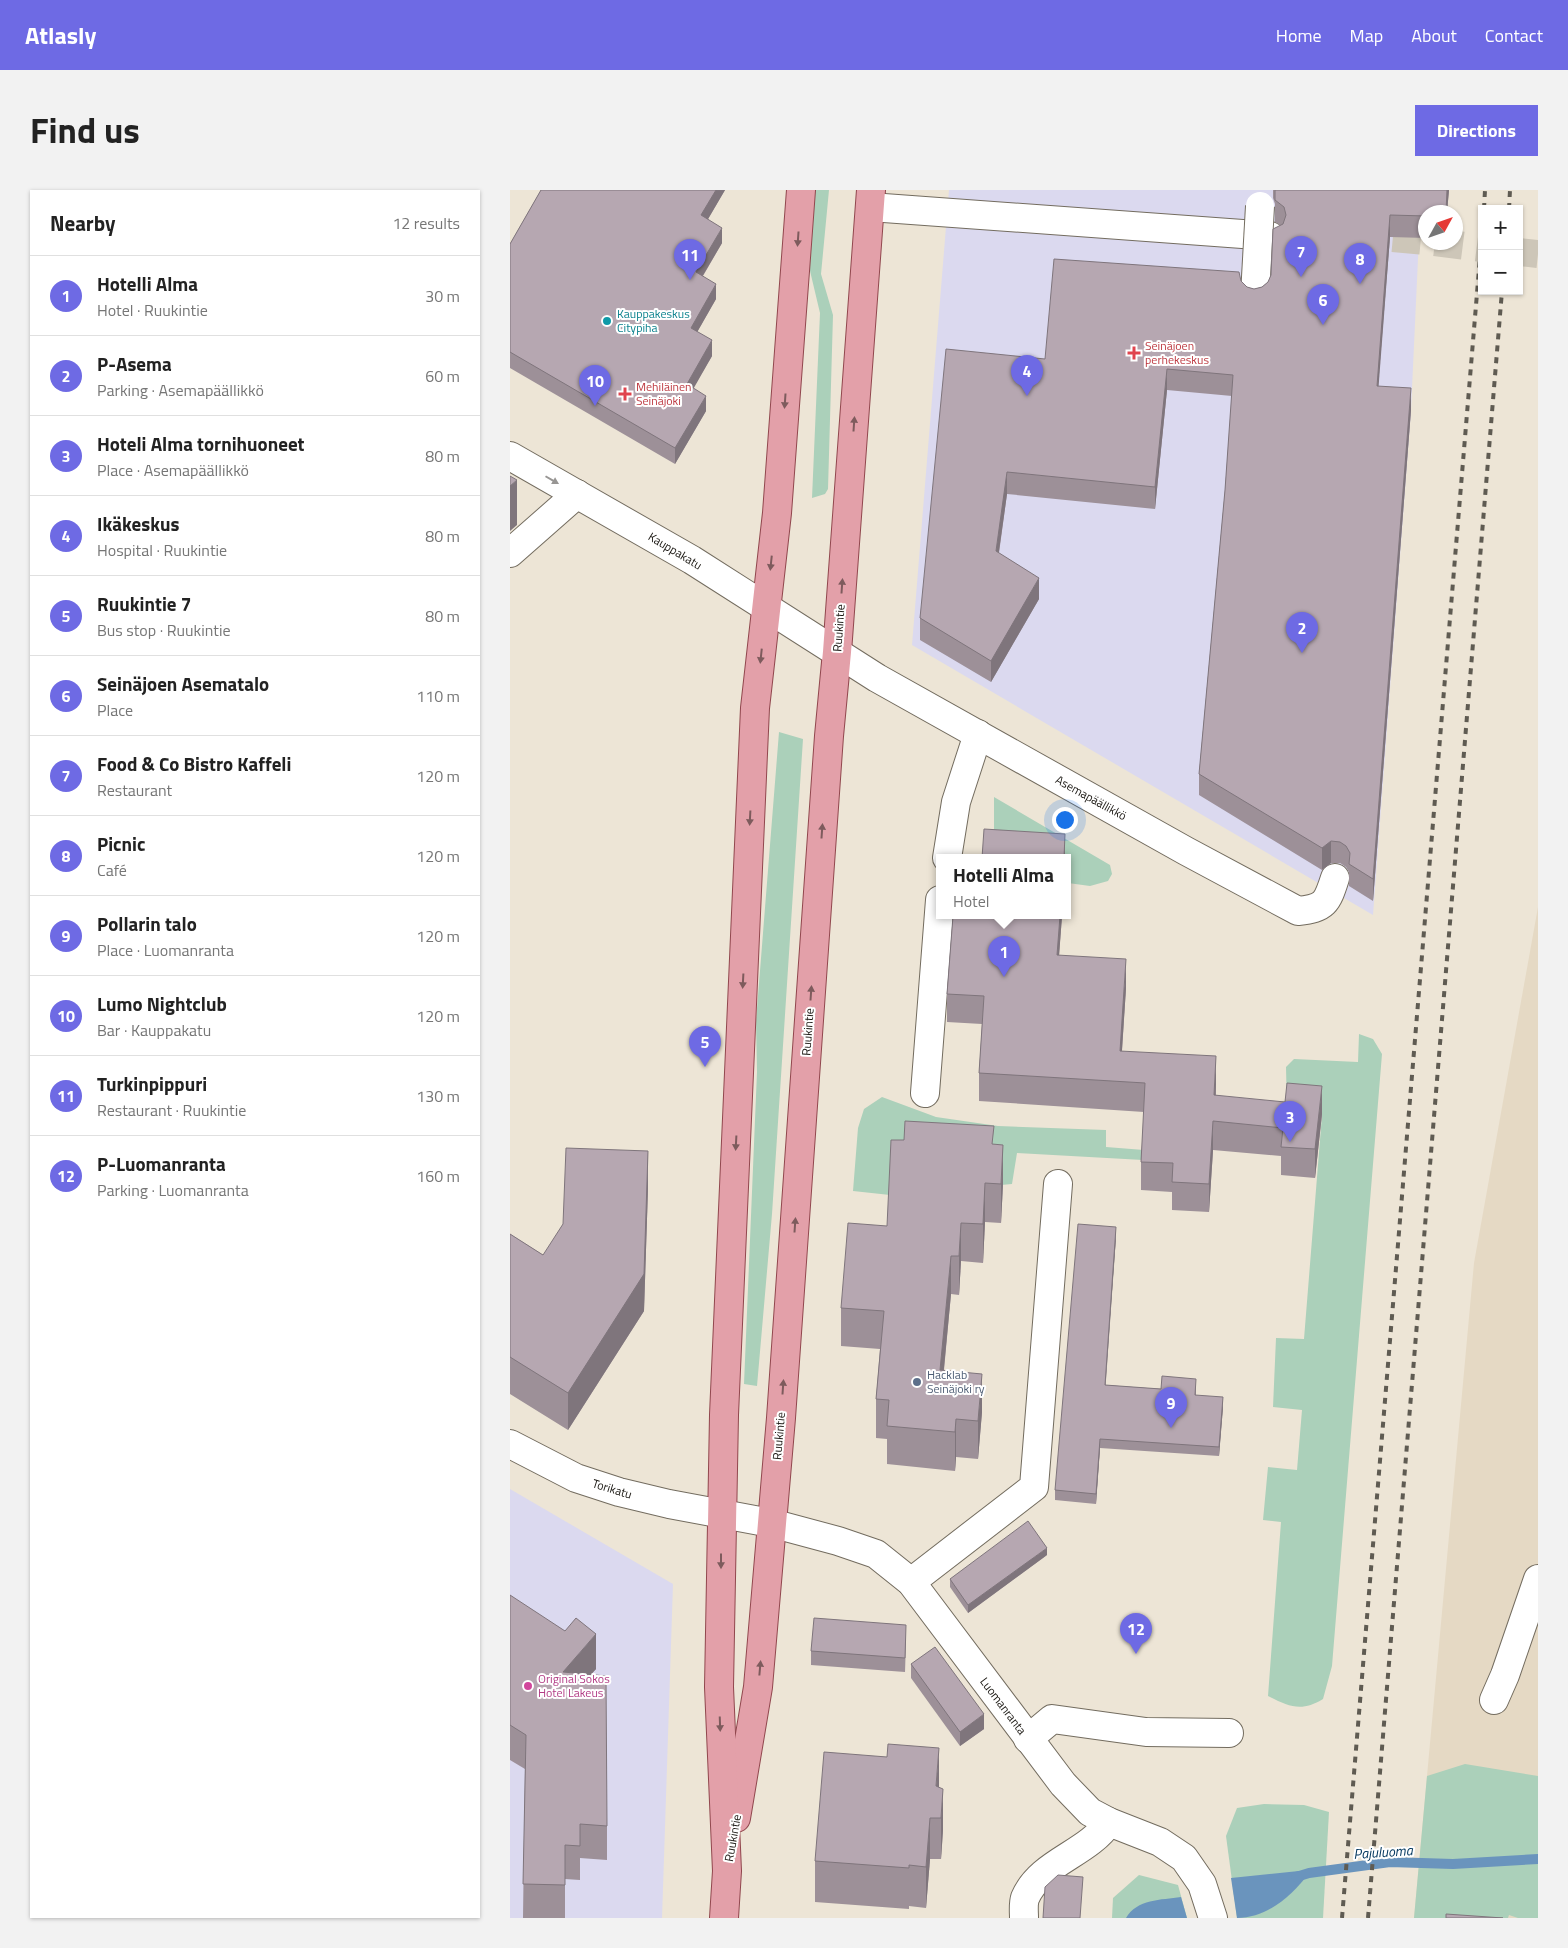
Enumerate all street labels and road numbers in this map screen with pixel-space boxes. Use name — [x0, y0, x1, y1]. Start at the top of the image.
street label: Kauppakatu — [645, 527, 706, 574]
street label: Ruukintie — [827, 603, 850, 652]
street label: Asemapäällikkö — [1052, 770, 1130, 825]
street label: Ruukintie — [796, 1007, 819, 1056]
street label: Ruukintie — [767, 1411, 790, 1461]
street label: Torikatu — [590, 1473, 634, 1504]
street label: Luomanranta — [975, 1673, 1031, 1738]
street label: Ruukintie — [719, 1813, 746, 1863]

